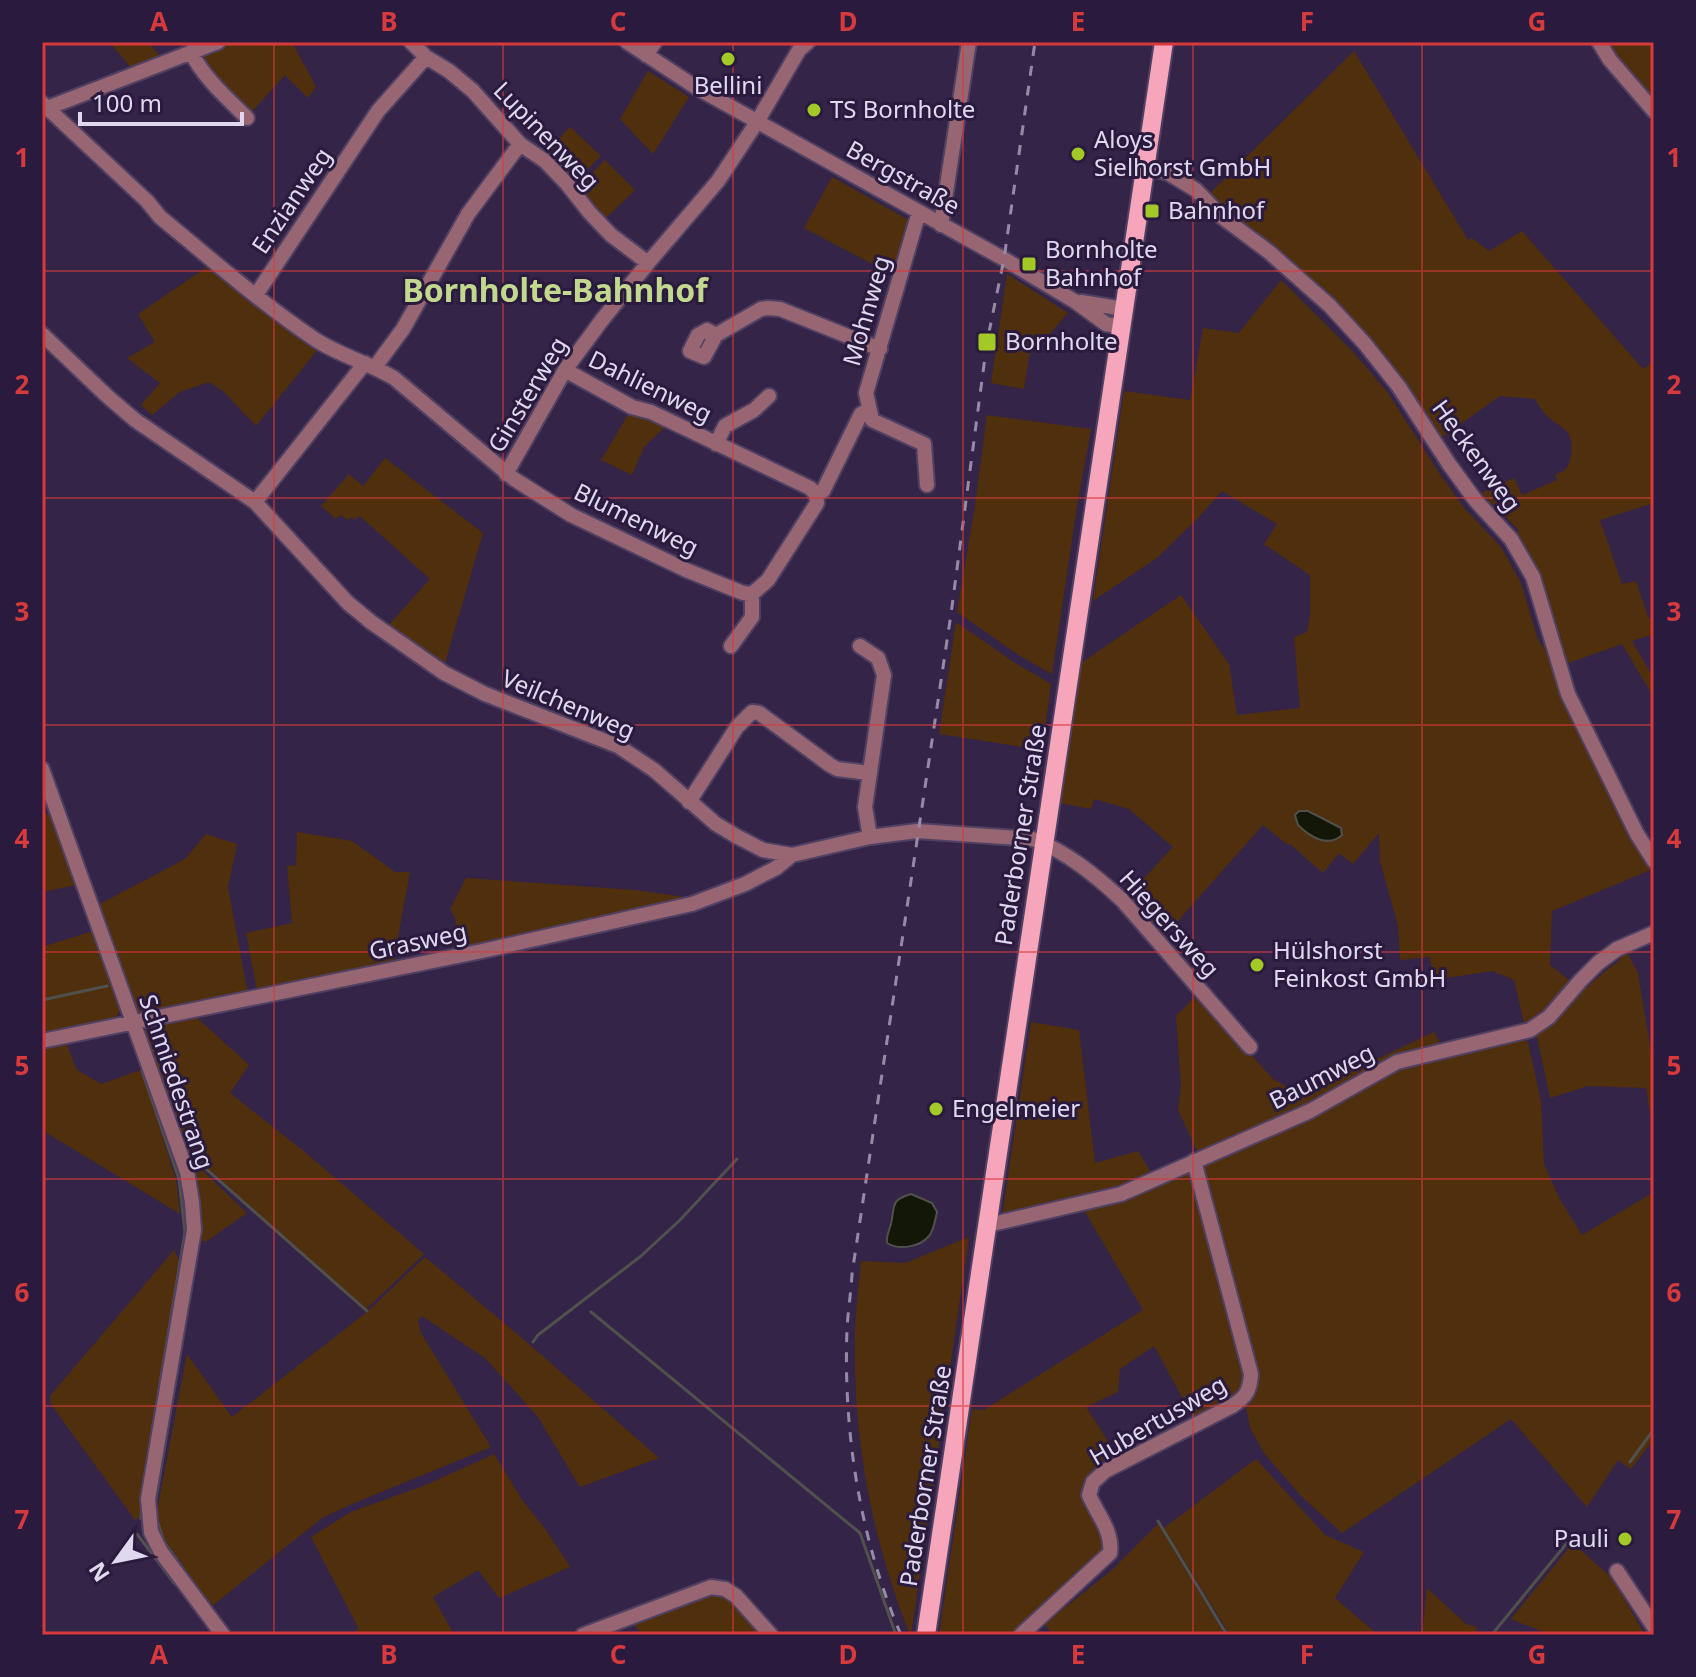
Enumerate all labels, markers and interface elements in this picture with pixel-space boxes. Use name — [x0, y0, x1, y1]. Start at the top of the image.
text: A — [150, 3, 168, 39]
text: B — [380, 3, 398, 39]
text: C — [610, 3, 626, 39]
text: D — [838, 3, 858, 39]
text: E — [1071, 3, 1085, 39]
text: F — [1300, 3, 1314, 39]
text: G — [1528, 3, 1546, 39]
marker: Bellini — [719, 50, 737, 68]
place label: Bellini — [694, 68, 762, 101]
street label: Lupinenweg — [487, 74, 607, 196]
scale bar — [80, 76, 242, 126]
text: 100 m — [92, 86, 162, 119]
place label: TS Bornholte — [830, 92, 975, 125]
marker: TS Bornholte — [805, 101, 823, 119]
place label: Aloys Sielhorst GmbH — [1094, 122, 1271, 183]
street label: Bergstraße — [841, 132, 967, 221]
text: 1 — [15, 139, 29, 175]
text: 1 — [1667, 139, 1681, 175]
street label: Enzianweg — [243, 141, 338, 260]
marker: Aloys Sielhorst GmbH — [1069, 145, 1087, 163]
place label: Bahnhof — [1168, 193, 1266, 226]
marker: Bahnhof — [1143, 202, 1161, 220]
place label: Bornholte Bahnhof — [1045, 232, 1158, 293]
street label: Mohnweg — [834, 252, 897, 370]
marker: Bornholte Bahnhof — [1020, 255, 1038, 273]
district label: Bornholte-Bahnhof — [402, 268, 709, 311]
place label: Bornholte — [1005, 324, 1118, 357]
street label: Ginsterweg — [479, 330, 574, 458]
marker: Bornholte — [976, 331, 998, 353]
street label: Dahlienweg — [583, 342, 718, 430]
text: 2 — [15, 366, 30, 402]
text: 2 — [1667, 366, 1682, 402]
street label: Heckenweg — [1425, 392, 1529, 518]
street label: Blumenweg — [569, 474, 704, 563]
text: 3 — [15, 593, 29, 629]
text: 3 — [1667, 593, 1681, 629]
street label: Veilchenweg — [497, 661, 640, 746]
street label: Paderborner Straße — [986, 722, 1053, 948]
text: 4 — [15, 820, 30, 856]
text: 4 — [1667, 820, 1682, 856]
street label: Hiegersweg — [1113, 862, 1227, 984]
street label: Grasweg — [366, 914, 470, 967]
place label: Hülshorst Feinkost GmbH — [1273, 933, 1446, 994]
marker: Hülshorst Feinkost GmbH — [1248, 956, 1266, 974]
street label: Schmiedestrang — [132, 990, 223, 1173]
street label: Baumweg — [1263, 1035, 1379, 1116]
text: 5 — [15, 1047, 29, 1083]
text: 5 — [1667, 1047, 1681, 1083]
place label: Engelmeier — [952, 1091, 1080, 1124]
marker: Engelmeier — [927, 1100, 945, 1118]
text: 6 — [15, 1274, 30, 1310]
text: 6 — [1667, 1274, 1682, 1310]
street label: Paderborner Straße — [891, 1363, 958, 1589]
street label: Hubertusweg — [1083, 1367, 1232, 1472]
text: 7 — [15, 1501, 30, 1537]
text: 7 — [1667, 1501, 1682, 1537]
north arrow — [76, 1521, 156, 1601]
place label: Pauli — [1554, 1521, 1609, 1554]
marker: Pauli — [1616, 1530, 1634, 1548]
text: N — [81, 1557, 116, 1588]
text: A — [150, 1636, 168, 1672]
text: B — [380, 1636, 398, 1672]
text: C — [610, 1636, 626, 1672]
text: D — [838, 1636, 858, 1672]
text: E — [1071, 1636, 1085, 1672]
text: F — [1300, 1636, 1314, 1672]
text: G — [1528, 1636, 1546, 1672]

